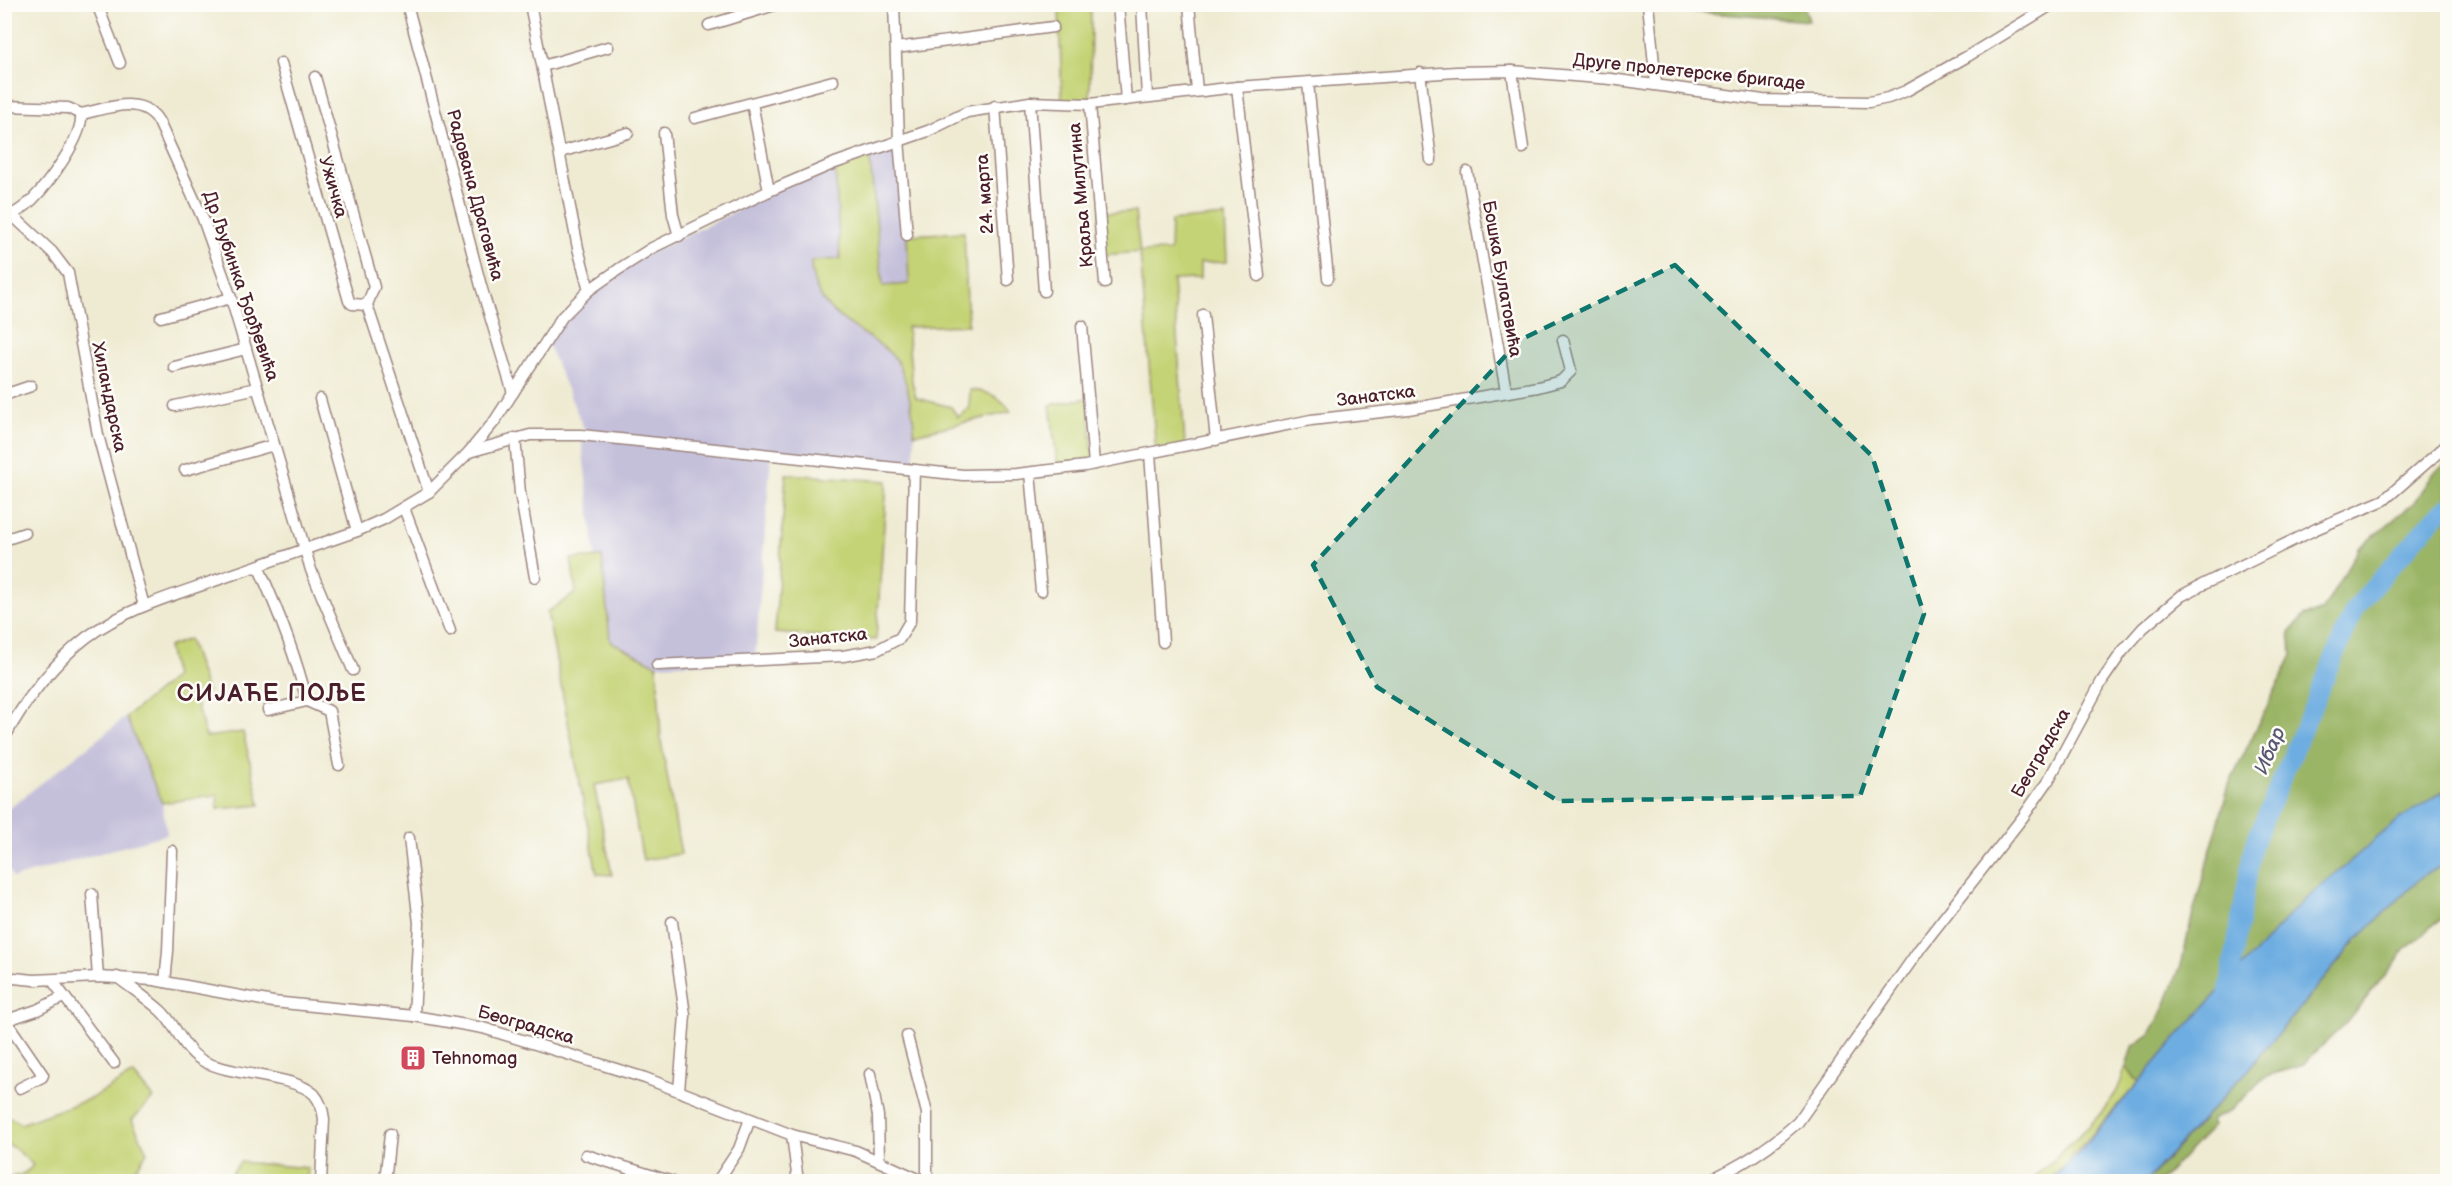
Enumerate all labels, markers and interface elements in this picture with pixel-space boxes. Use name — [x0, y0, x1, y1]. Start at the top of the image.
street label: Друге пролетерске бригаде — [1572, 49, 1806, 95]
street label: Радована Драговића — [442, 107, 508, 283]
street label: Краља Милутина — [1064, 121, 1098, 268]
street label: 24. марта — [972, 153, 998, 235]
street label: Ужичка — [314, 154, 352, 221]
street label: Др Љубинка Ђорђевића — [199, 188, 284, 384]
street label: Бошка Булатовића — [1478, 199, 1526, 359]
street label: Хиландарска — [87, 340, 131, 455]
street label: Занатска — [1336, 381, 1417, 411]
street label: Занатска — [788, 623, 869, 653]
district label: СИЈАЋЕ ПОЉЕ — [177, 679, 367, 708]
street label: Београдска — [2007, 704, 2075, 801]
water label: Ибар — [2249, 724, 2291, 778]
street label: Београдска — [475, 1001, 577, 1049]
building icon: Tehnomag — [398, 1043, 428, 1073]
place label: Tehnomag — [432, 1048, 517, 1069]

